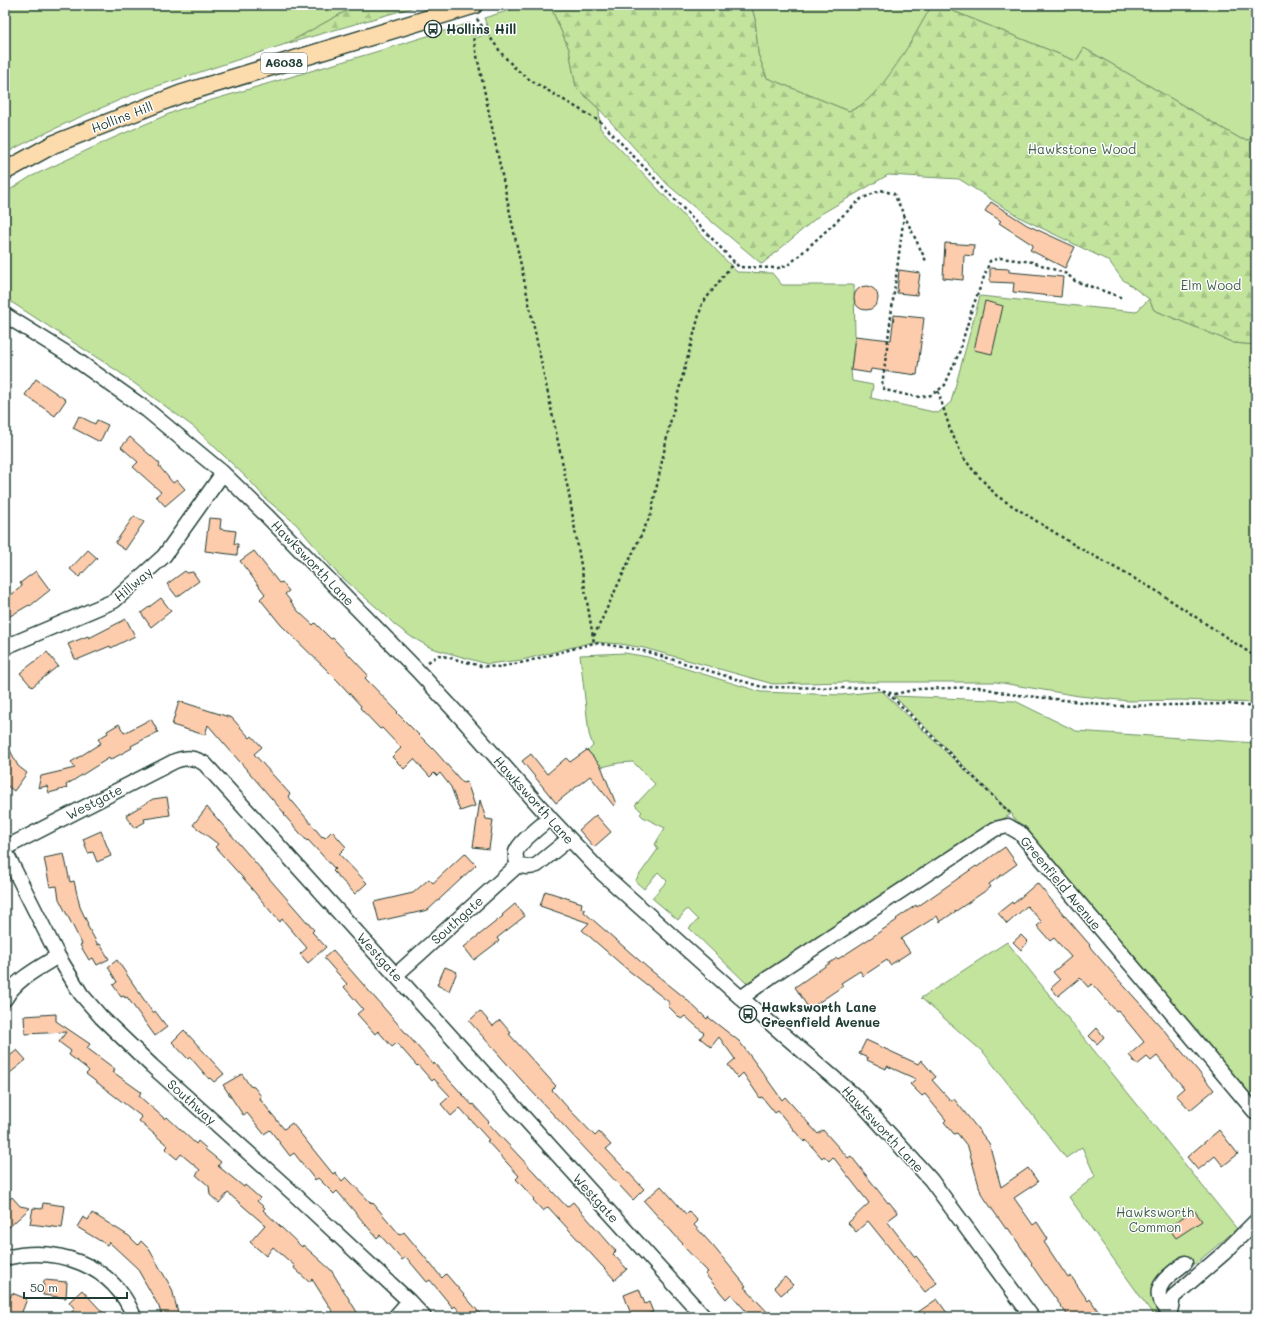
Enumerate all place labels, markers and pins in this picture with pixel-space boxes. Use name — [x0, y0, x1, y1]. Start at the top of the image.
bus stop icon: Hollins Hill — [423, 19, 443, 39]
place label: Hollins Hill — [446, 20, 516, 37]
place label: Hawksworth Lane Greenfield Avenue — [761, 998, 880, 1030]
bus stop icon: Hawksworth Lane Greenfield Avenue — [738, 1004, 758, 1024]

